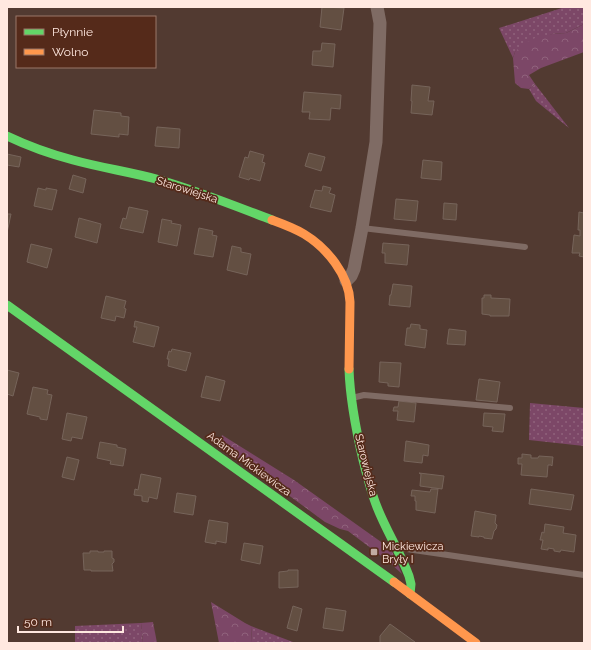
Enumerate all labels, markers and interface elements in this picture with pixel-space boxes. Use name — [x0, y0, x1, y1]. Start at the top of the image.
legend — [16, 16, 156, 68]
text: Płynnie — [52, 25, 93, 39]
text: Wolno — [52, 45, 88, 59]
street label: Starowiejska — [155, 174, 219, 206]
street label: Adama Mickiewicza — [205, 429, 293, 499]
street label: Starowiejska — [352, 433, 380, 497]
place label: Mickiewicza Bryły I — [382, 540, 443, 566]
marker: Mickiewicza Bryły I — [369, 547, 379, 557]
scale bar — [18, 608, 123, 634]
text: 50 m — [24, 615, 52, 629]

